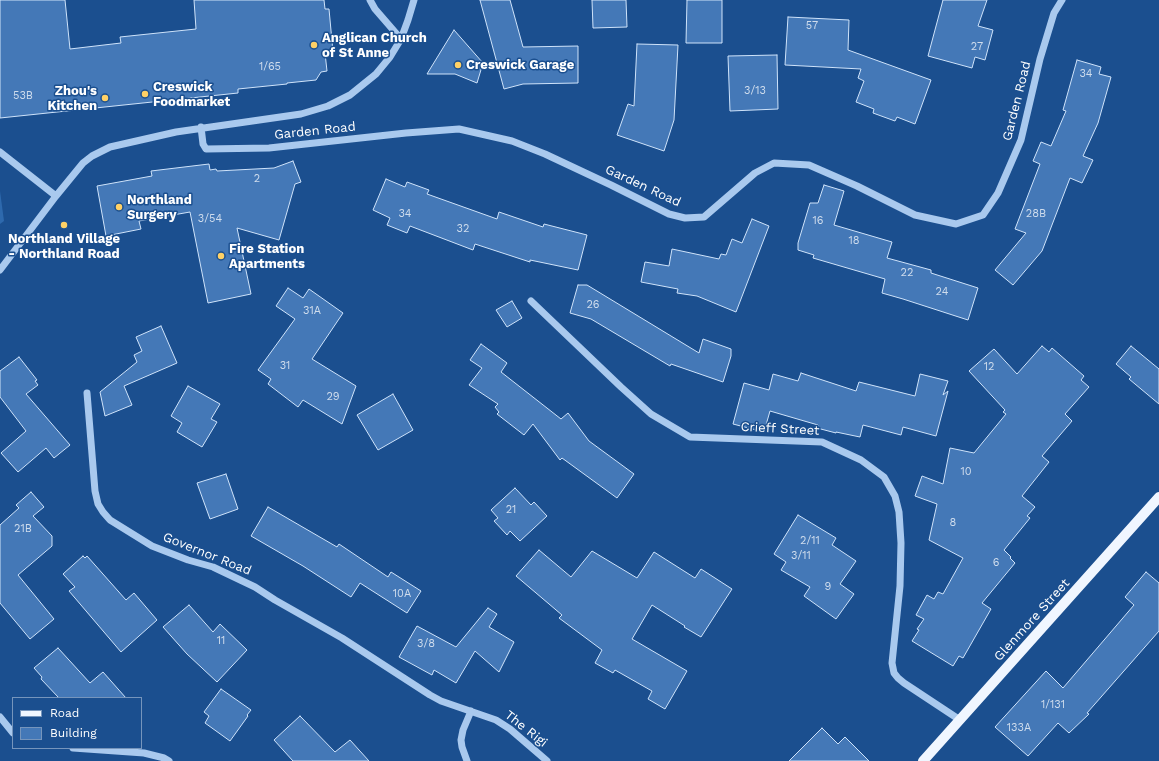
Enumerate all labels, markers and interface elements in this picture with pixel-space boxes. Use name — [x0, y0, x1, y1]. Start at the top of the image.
house number: 57 — [806, 19, 818, 33]
place label: Anglican Church of St Anne — [322, 30, 427, 61]
marker: Anglican Church of St Anne — [309, 40, 319, 50]
house number: 27 — [971, 40, 983, 54]
place label: Creswick Garage — [466, 57, 574, 73]
street label: Garden Road — [1000, 59, 1034, 143]
house number: 1/65 — [259, 60, 281, 74]
marker: Creswick Garage — [453, 60, 463, 70]
house number: 34 — [1079, 67, 1093, 81]
place label: Creswick Foodmarket — [153, 79, 230, 110]
place label: Zhou's Kitchen — [48, 83, 97, 114]
house number: 3/13 — [744, 84, 766, 98]
house number: 53B — [13, 89, 33, 103]
marker: Creswick Foodmarket — [140, 89, 150, 99]
marker: Zhou's Kitchen — [100, 93, 110, 103]
street label: Garden Road — [274, 119, 356, 143]
street label: Garden Road — [603, 162, 683, 210]
house number: 2 — [254, 172, 260, 186]
place label: Northland Surgery — [127, 192, 192, 223]
marker: Northland Surgery — [114, 202, 124, 212]
house number: 34 — [398, 207, 412, 221]
house number: 28B — [1026, 207, 1046, 221]
house number: 3/54 — [198, 212, 222, 226]
house number: 16 — [813, 214, 823, 228]
marker: Northland Village - Northland Road — [59, 220, 69, 230]
house number: 32 — [457, 222, 469, 236]
place label: Northland Village - Northland Road — [8, 231, 120, 262]
house number: 18 — [848, 234, 860, 248]
place label: Fire Station Apartments — [229, 241, 305, 272]
marker: Fire Station Apartments — [216, 251, 226, 261]
house number: 22 — [901, 266, 913, 280]
house number: 24 — [936, 285, 948, 299]
house number: 26 — [586, 298, 600, 312]
house number: 31A — [303, 304, 321, 318]
house number: 31 — [280, 359, 290, 373]
house number: 12 — [984, 360, 994, 374]
house number: 29 — [326, 390, 340, 404]
street label: Crieff Street — [740, 419, 820, 439]
house number: 10 — [960, 465, 972, 479]
house number: 21 — [506, 503, 516, 517]
house number: 8 — [950, 516, 956, 530]
house number: 21B — [14, 522, 32, 536]
street label: Governor Road — [160, 529, 254, 579]
house number: 2/11 — [800, 534, 820, 548]
house number: 3/11 — [791, 549, 811, 563]
house number: 6 — [993, 556, 999, 570]
street label: Glenmore Street — [991, 576, 1073, 664]
house number: 9 — [825, 580, 831, 594]
house number: 10A — [393, 587, 411, 601]
house number: 11 — [217, 634, 225, 648]
house number: 3/8 — [417, 637, 435, 651]
legend — [12, 697, 142, 749]
house number: 1/131 — [1041, 698, 1065, 712]
text: Road — [50, 706, 79, 720]
street label: The Rigi — [502, 707, 550, 751]
house number: 133A — [1007, 721, 1031, 735]
text: Building — [50, 726, 97, 740]

